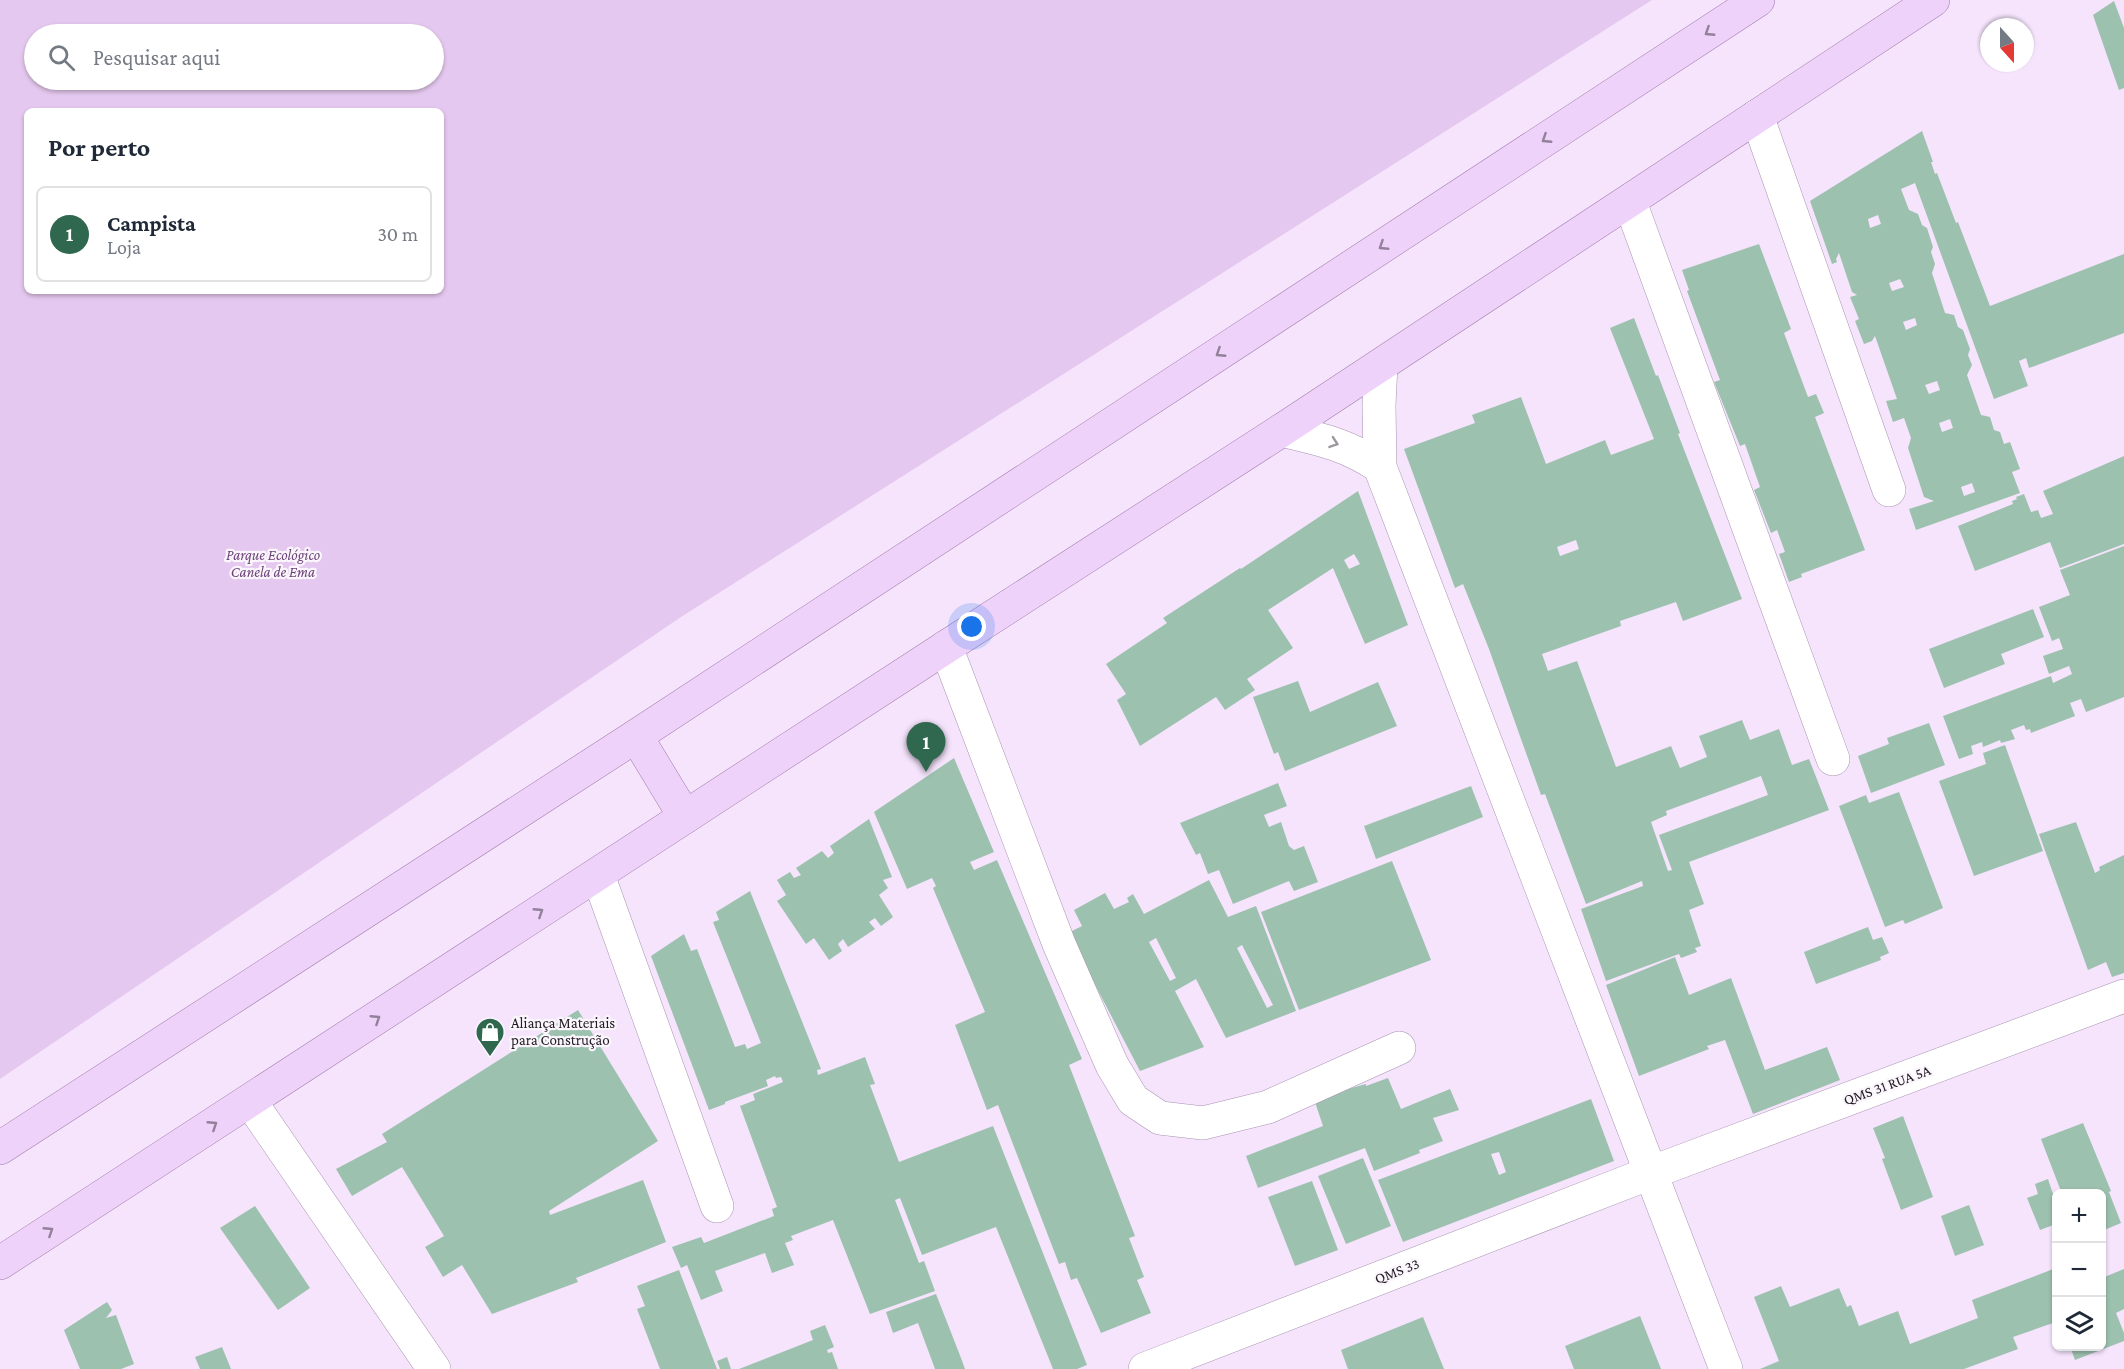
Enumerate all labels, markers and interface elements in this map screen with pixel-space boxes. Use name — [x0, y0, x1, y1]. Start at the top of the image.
north arrow — [1980, 18, 2034, 72]
search box — [24, 24, 444, 90]
one-way arrow — [1705, 25, 1716, 36]
icon: search — [45, 41, 78, 74]
text: Pesquisar aqui — [93, 45, 220, 70]
one-way arrow — [1542, 132, 1553, 143]
text: Por perto — [48, 133, 150, 162]
text: Campista — [107, 211, 196, 236]
text: 1 — [66, 223, 73, 245]
text: 30 m — [377, 223, 418, 245]
text: Loja — [107, 236, 141, 258]
one-way arrow — [1379, 239, 1390, 250]
one-way arrow — [1216, 346, 1227, 357]
one-way arrow — [1328, 436, 1338, 448]
park label: Parque Ecológico Canela de Ema — [226, 547, 320, 580]
your location — [957, 612, 986, 641]
pin: 1 — [906, 722, 946, 772]
one-way arrow — [533, 908, 544, 919]
one-way arrow — [369, 1015, 380, 1026]
place label: Aliança Materiais para Construção — [511, 1015, 615, 1049]
shop icon: Aliança Materiais para Construção — [474, 1016, 506, 1058]
street label: QMS 31 RUA 5A — [1841, 1062, 1933, 1108]
one-way arrow — [207, 1121, 217, 1133]
map controls — [2052, 1189, 2106, 1351]
button: + — [2052, 1189, 2106, 1243]
one-way arrow — [42, 1227, 53, 1238]
button: − — [2052, 1243, 2106, 1297]
street label: QMS 33 — [1372, 1255, 1422, 1287]
button: layers — [2052, 1297, 2106, 1351]

